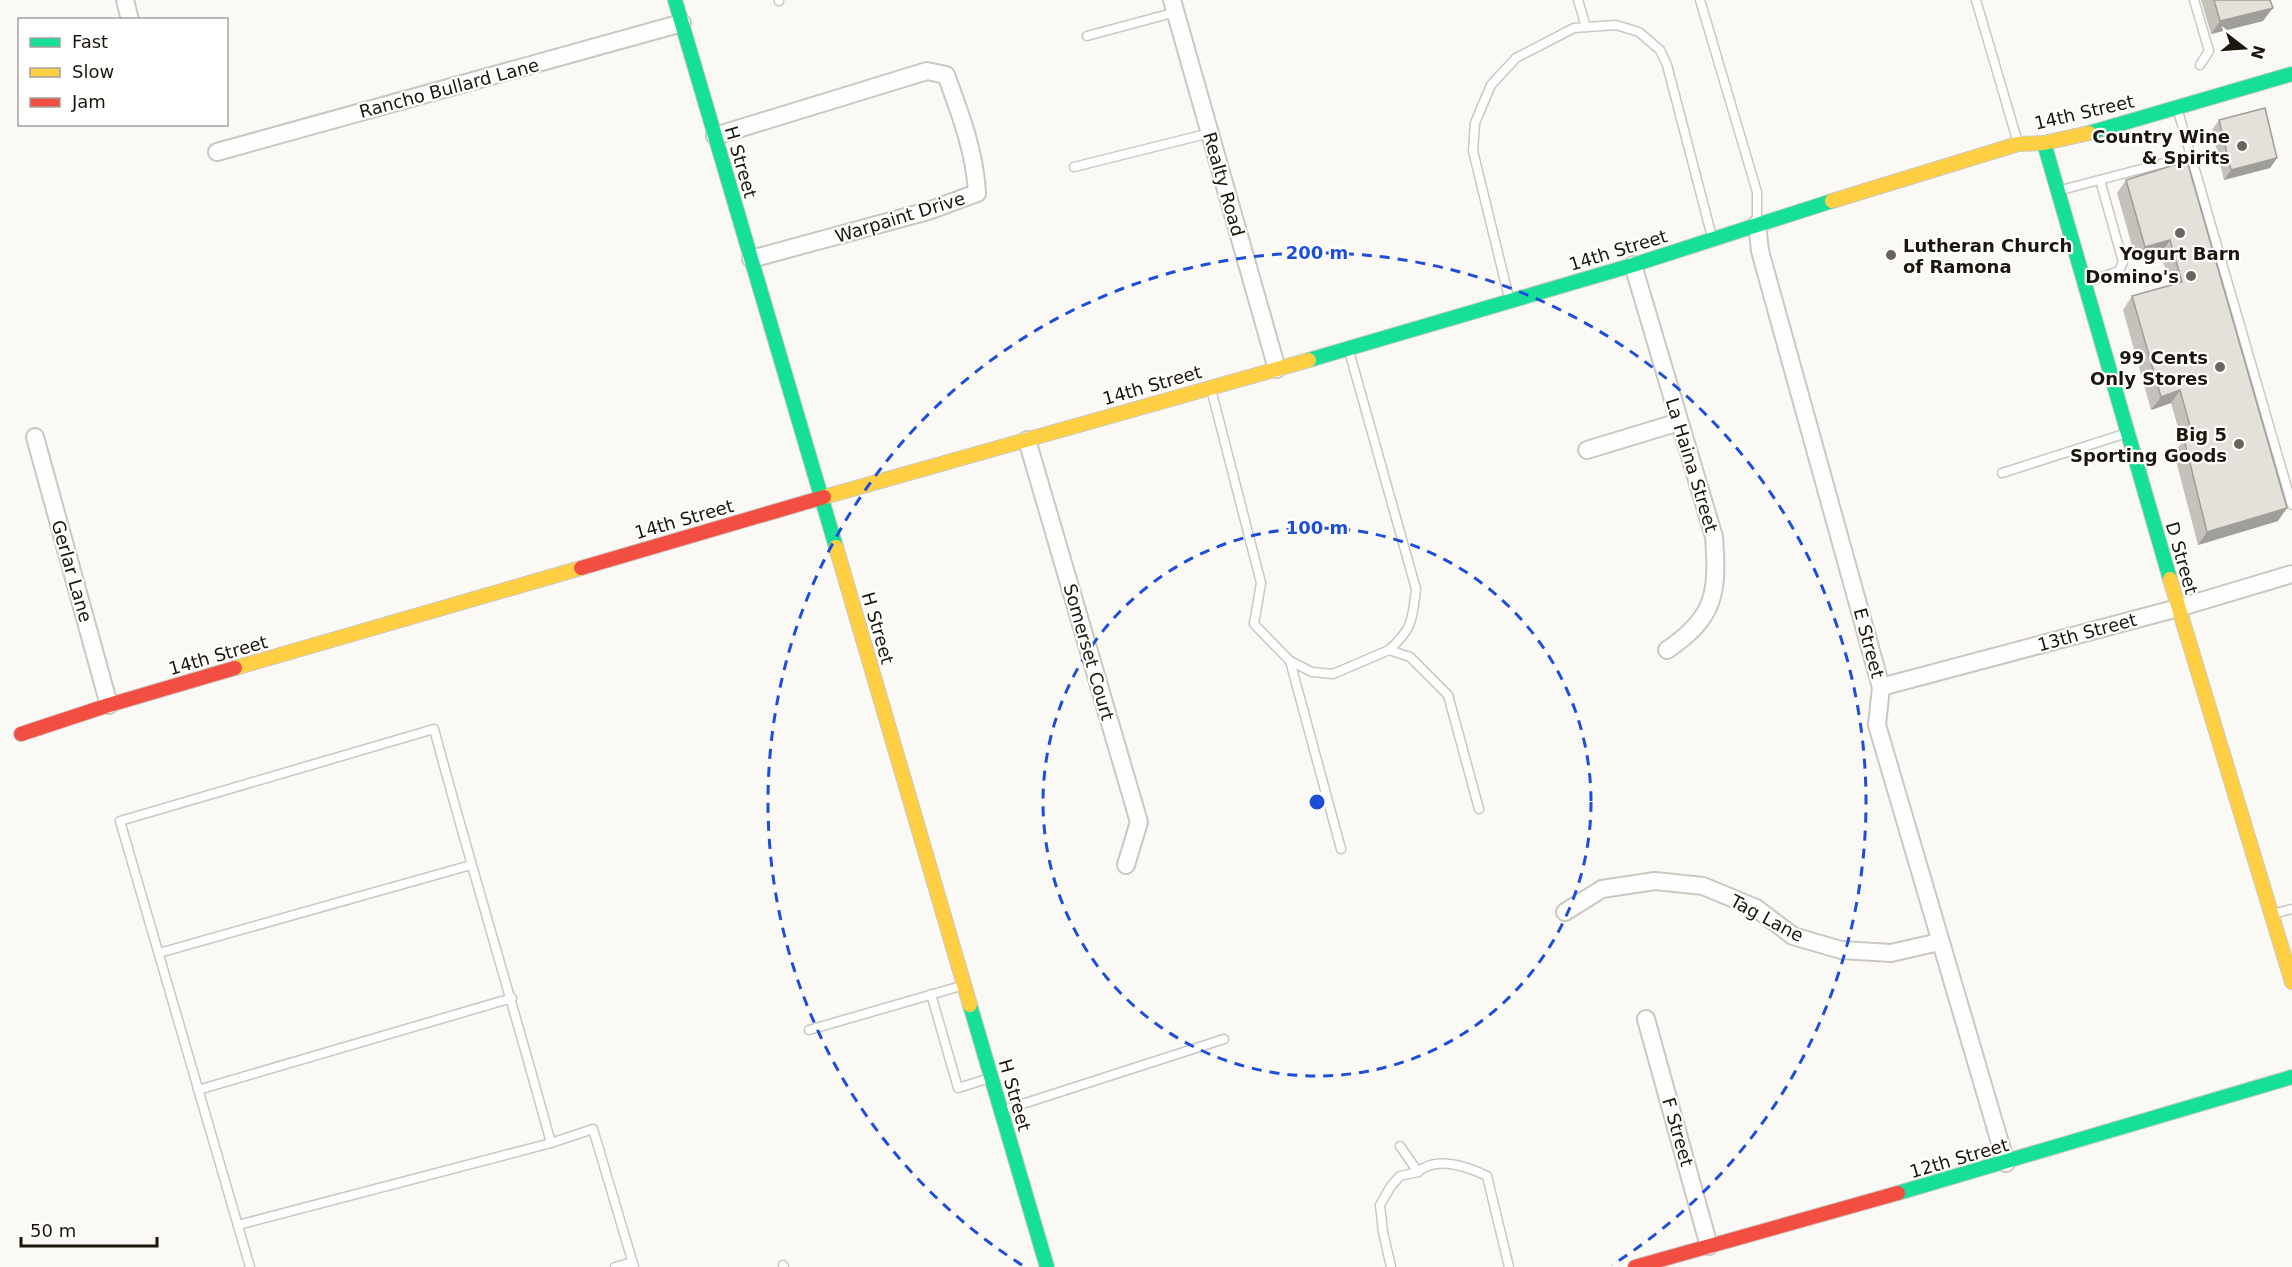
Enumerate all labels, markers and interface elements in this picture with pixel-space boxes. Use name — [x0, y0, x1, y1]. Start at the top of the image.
legend — [18, 18, 228, 126]
north arrow — [2214, 18, 2274, 78]
text: Fast — [72, 31, 108, 52]
text: N — [2247, 43, 2269, 61]
street label: Rancho Bullard Lane — [357, 54, 541, 122]
text: Slow — [72, 61, 114, 82]
street label: 14th Street — [2032, 90, 2136, 134]
text: Jam — [71, 91, 106, 112]
street label: H Street — [721, 124, 761, 200]
place label: Country Wine & Spirits — [2092, 126, 2230, 168]
street label: Realty Road — [1199, 129, 1249, 239]
marker: Country Wine & Spirits — [2235, 139, 2249, 153]
street label: Warpaint Drive — [833, 187, 967, 247]
street label: 14th Street — [1566, 225, 1670, 275]
marker: Yogurt Barn — [2173, 226, 2187, 240]
place label: Lutheran Church of Ramona — [1903, 235, 2072, 277]
text: 200 m — [1286, 242, 1348, 263]
place label: Yogurt Barn — [2119, 243, 2240, 264]
marker: Lutheran Church of Ramona — [1884, 248, 1898, 262]
place label: Domino's — [2085, 266, 2179, 287]
marker: Domino's — [2184, 269, 2198, 283]
place label: 99 Cents Only Stores — [2090, 347, 2208, 389]
marker: 99 Cents Only Stores — [2213, 360, 2227, 374]
street label: 14th Street — [1100, 361, 1204, 409]
street label: La Haina Street — [1662, 395, 1722, 535]
place label: Big 5 Sporting Goods — [2070, 424, 2227, 466]
marker: Big 5 Sporting Goods — [2232, 437, 2246, 451]
street label: 14th Street — [632, 495, 736, 543]
text: 100 m — [1286, 517, 1348, 538]
street label: Gerlar Lane — [47, 518, 97, 624]
street label: D Street — [2162, 519, 2202, 597]
street label: Somerset Court — [1059, 581, 1119, 723]
street label: H Street — [858, 590, 898, 666]
street label: E Street — [1850, 606, 1888, 680]
street label: 13th Street — [2035, 609, 2139, 655]
street label: 14th Street — [166, 631, 270, 679]
centre of rings — [1307, 792, 1327, 812]
street label: Tag Lane — [1726, 890, 1807, 946]
street label: H Street — [995, 1057, 1035, 1133]
street label: F Street — [1658, 1095, 1698, 1169]
street label: 12th Street — [1907, 1134, 2011, 1182]
scale bar — [21, 1210, 158, 1248]
text: 50 m — [30, 1220, 76, 1241]

